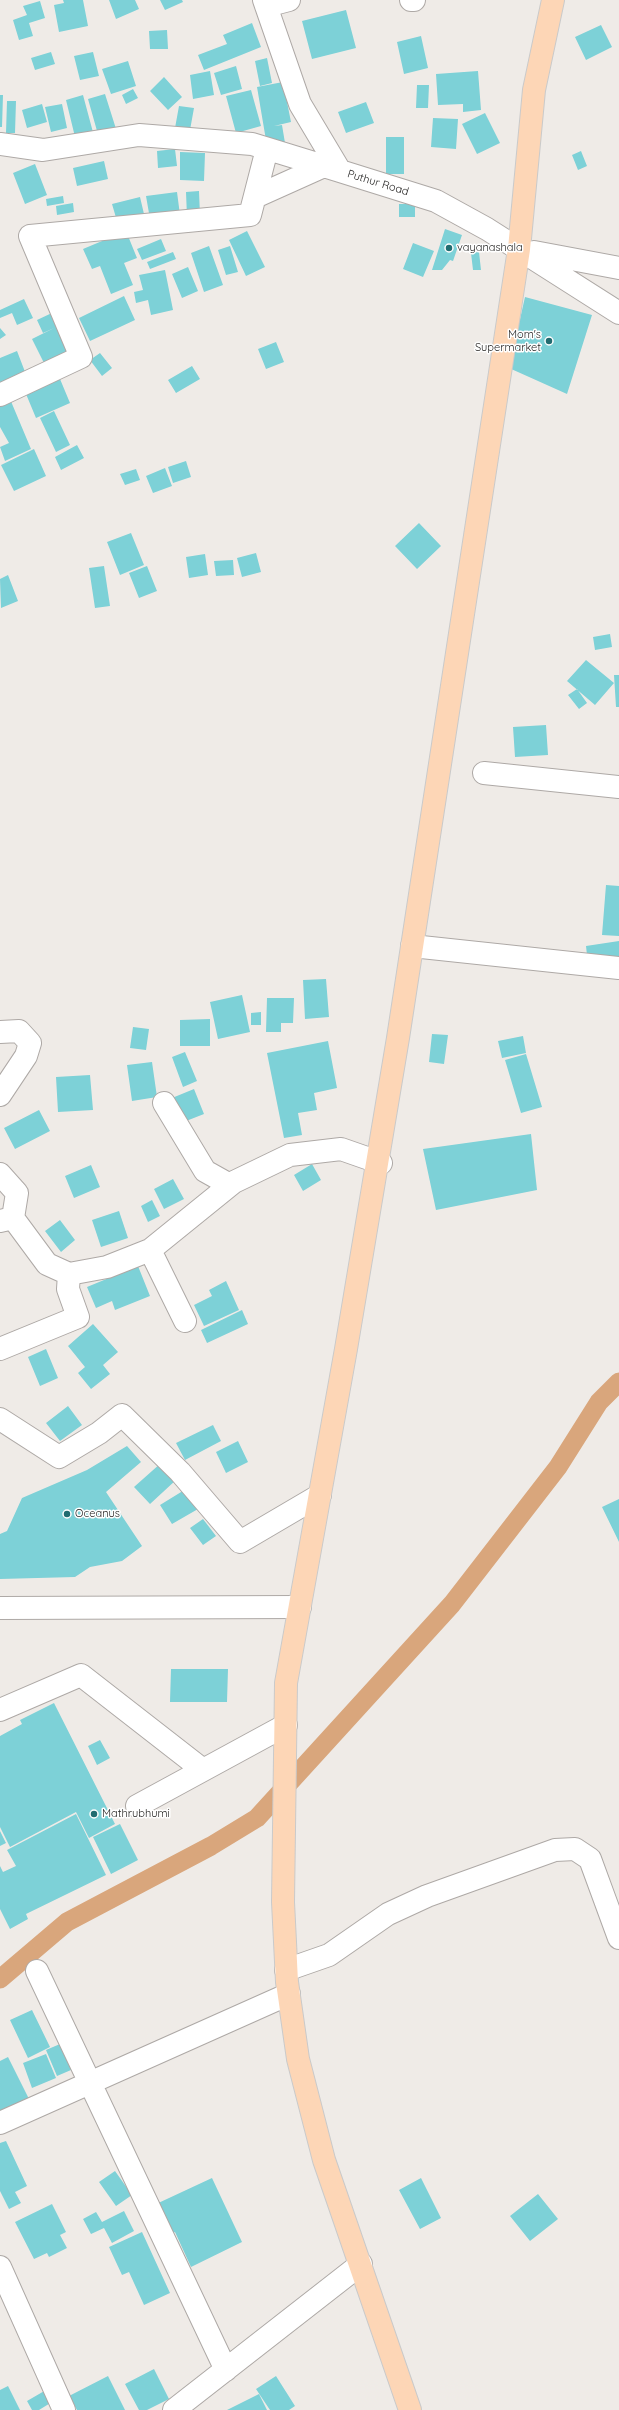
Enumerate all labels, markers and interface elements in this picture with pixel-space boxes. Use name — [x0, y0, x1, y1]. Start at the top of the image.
street label: Puthur Road — [346, 167, 410, 199]
place label: vayanashala — [457, 241, 523, 255]
marker: vayanashala — [444, 243, 454, 253]
place label: Mom's Supermarket — [475, 328, 541, 354]
marker: Mom's Supermarket — [544, 336, 554, 346]
place label: Oceanus — [75, 1507, 120, 1521]
marker: Oceanus — [62, 1509, 72, 1519]
place label: Mathrubhumi — [102, 1807, 170, 1821]
marker: Mathrubhumi — [89, 1809, 99, 1819]

